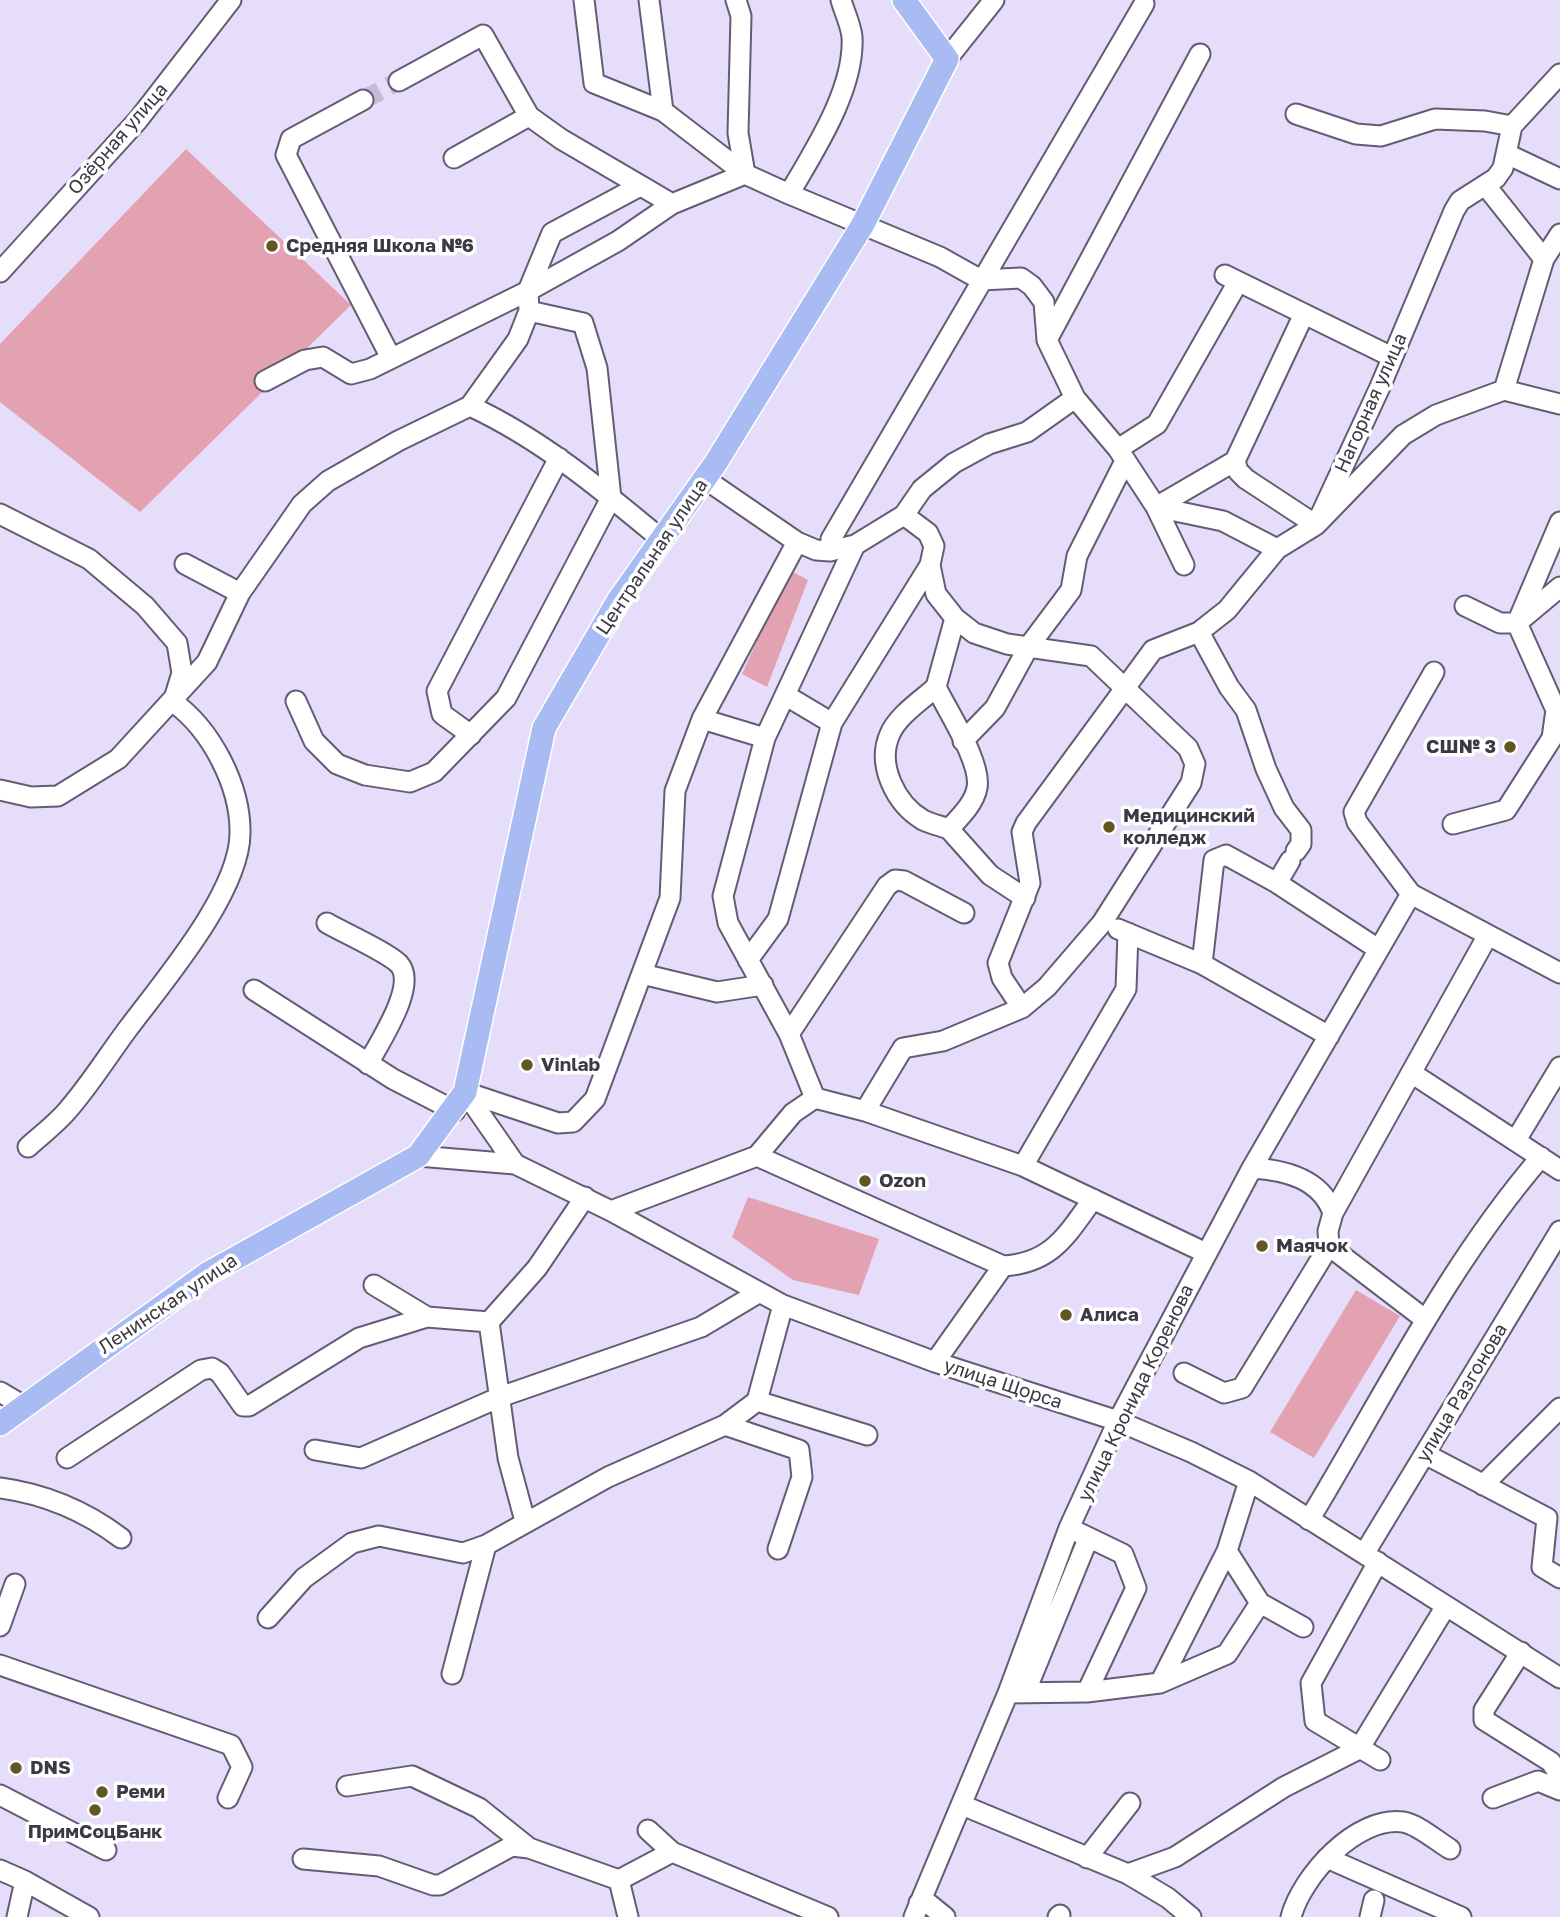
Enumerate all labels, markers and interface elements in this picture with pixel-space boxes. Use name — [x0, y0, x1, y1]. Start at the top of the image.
street label: Озёрная улица — [63, 79, 173, 199]
place label: Средняя Школа №6 — [286, 235, 474, 257]
marker: Средняя Школа №6 — [264, 238, 280, 254]
street label: Нагорная улица — [1330, 330, 1412, 476]
street label: Центральная улица — [591, 475, 713, 639]
place label: СШ№ 3 — [1426, 736, 1496, 758]
marker: СШ№ 3 — [1502, 739, 1518, 755]
place label: Медицинский колледж — [1123, 805, 1255, 849]
marker: Медицинский колледж — [1101, 819, 1117, 835]
place label: Vinlab — [541, 1054, 600, 1076]
marker: Vinlab — [519, 1057, 535, 1073]
place label: Ozon — [879, 1170, 926, 1192]
marker: Ozon — [857, 1173, 873, 1189]
place label: Маячок — [1276, 1235, 1348, 1257]
marker: Маячок — [1254, 1238, 1270, 1254]
street label: Ленинская улица — [94, 1249, 242, 1359]
street label: улица Кронида Коренова — [1073, 1281, 1199, 1505]
place label: Алиса — [1080, 1304, 1139, 1326]
marker: Алиса — [1058, 1307, 1074, 1323]
street label: улица Разгонова — [1412, 1319, 1512, 1467]
street label: улица Щорса — [941, 1354, 1065, 1414]
place label: DNS — [30, 1757, 71, 1779]
marker: DNS — [8, 1760, 24, 1776]
place label: Реми — [116, 1781, 165, 1803]
marker: Реми — [94, 1784, 110, 1800]
marker: ПримСоцБанк — [87, 1802, 103, 1818]
place label: ПримСоцБанк — [28, 1821, 162, 1843]

